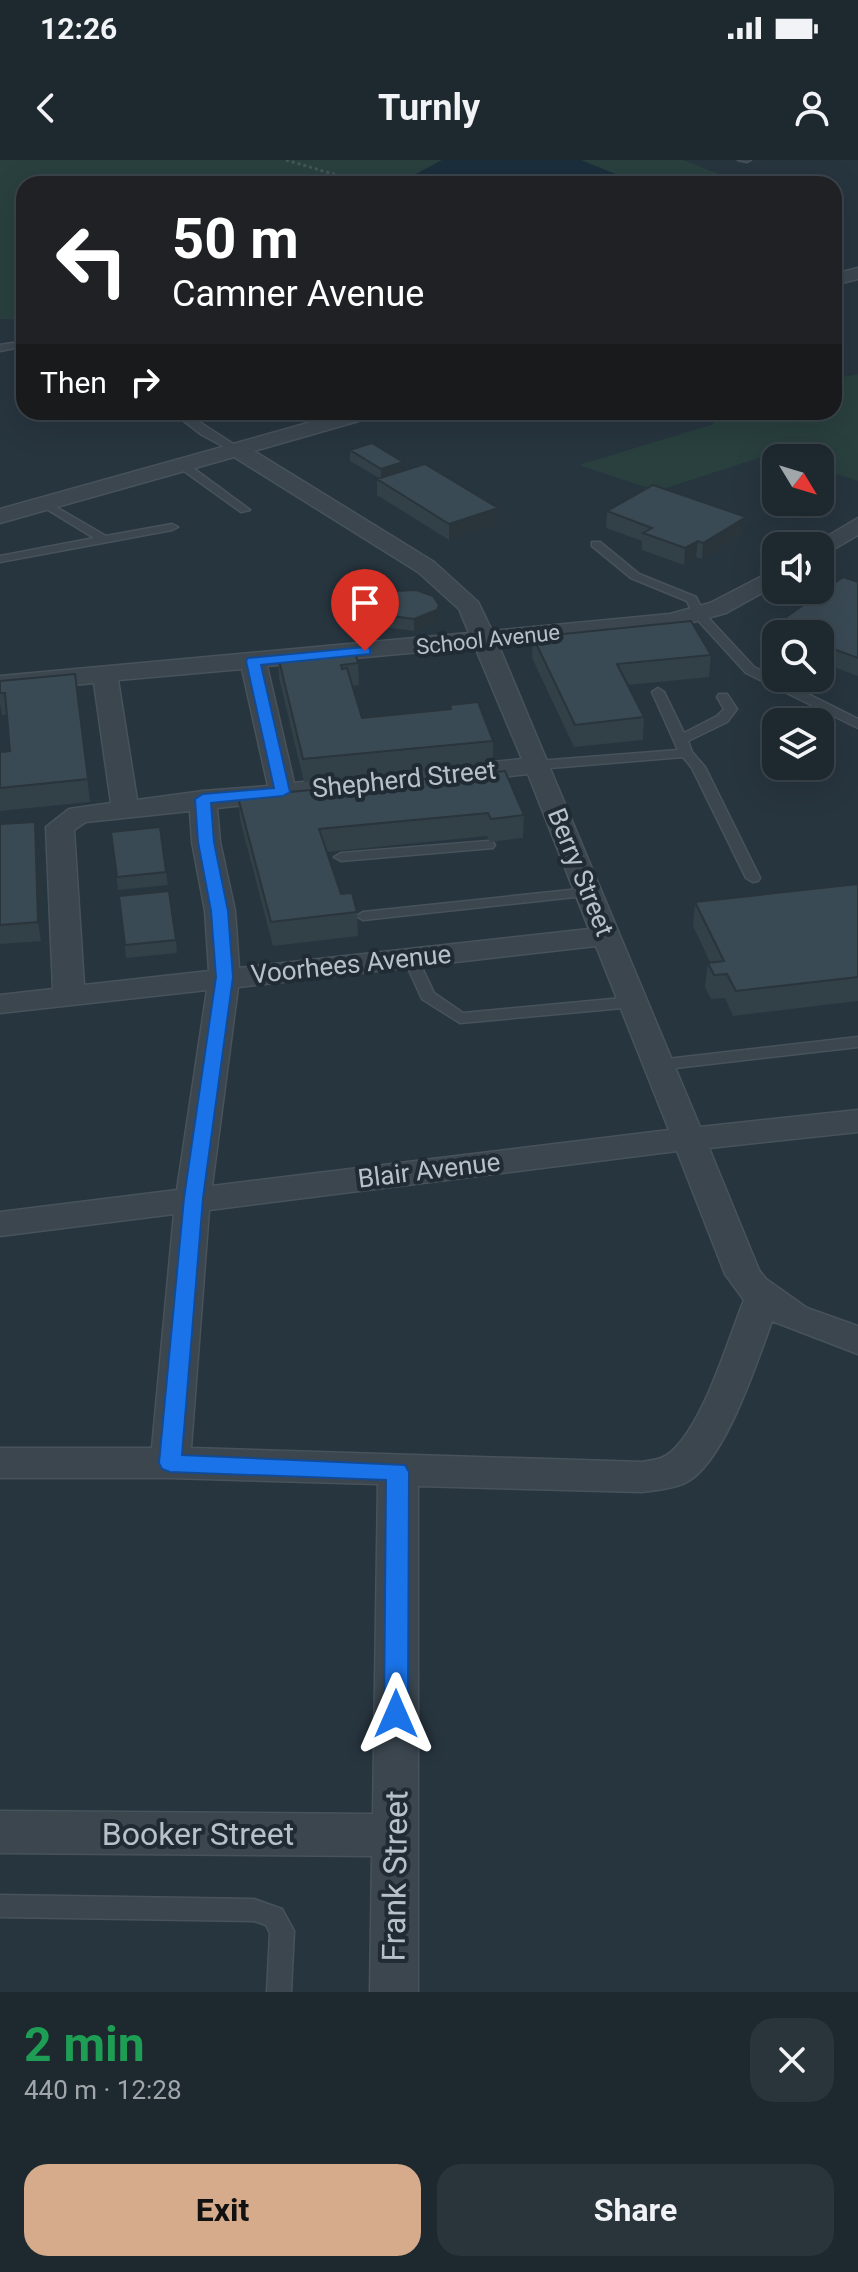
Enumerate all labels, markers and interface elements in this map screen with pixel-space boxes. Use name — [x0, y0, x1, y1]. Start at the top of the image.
text: 12:26 — [40, 11, 117, 46]
icon: back — [24, 86, 68, 130]
icon: person — [790, 86, 834, 130]
text: Turnly — [378, 87, 480, 129]
text: 50 m — [172, 206, 299, 272]
icon: left — [40, 208, 144, 312]
text: Camner Avenue — [172, 273, 424, 315]
icon: right — [123, 360, 167, 404]
text: Then — [40, 365, 107, 400]
north arrow — [762, 444, 834, 516]
map controls — [762, 444, 834, 780]
button: sound — [762, 532, 834, 604]
pin — [331, 569, 399, 651]
icon: arrive — [343, 581, 387, 625]
street label: School Avenue — [415, 620, 561, 659]
button: search — [762, 620, 834, 692]
button: layers — [762, 708, 834, 780]
street label: Shepherd Street — [311, 754, 497, 804]
street label: Berry Street — [542, 804, 620, 940]
street label: Voorhees Avenue — [249, 939, 453, 989]
street label: Blair Avenue — [356, 1146, 502, 1194]
position arrow — [354, 1672, 438, 1756]
street label: Frank Street — [375, 1790, 415, 1962]
street label: Booker Street — [102, 1815, 294, 1853]
text: 2 min — [24, 2016, 145, 2073]
button: close — [750, 2018, 834, 2102]
text: 440 m · 12:28 — [24, 2075, 182, 2105]
button: Exit — [24, 2164, 421, 2256]
button: Share — [437, 2164, 834, 2256]

